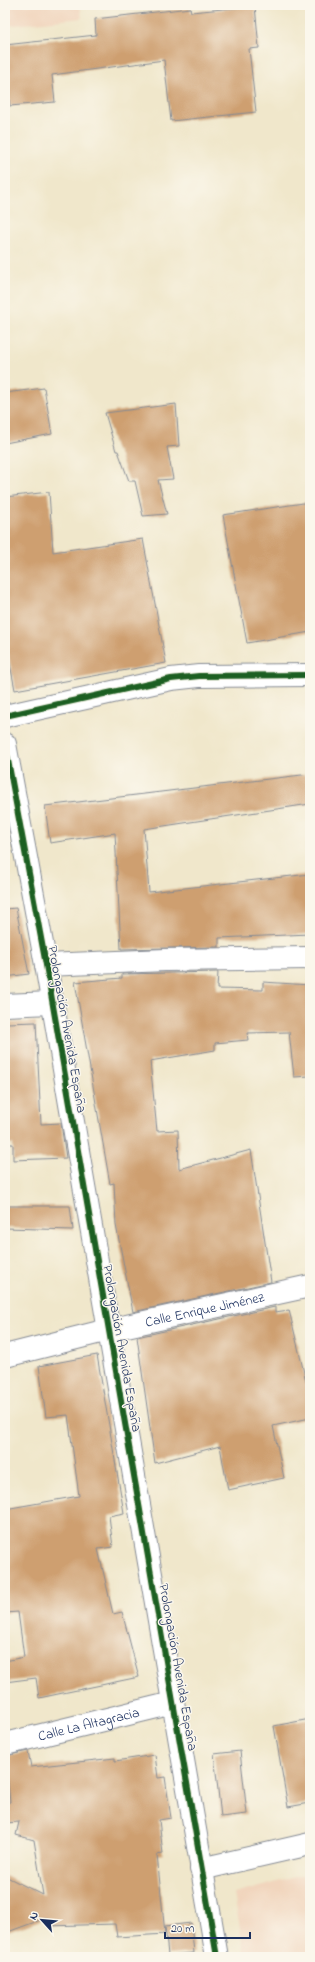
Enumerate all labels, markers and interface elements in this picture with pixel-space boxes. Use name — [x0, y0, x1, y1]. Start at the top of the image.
street label: Prolongación Avenida España — [40, 944, 92, 1115]
street label: Prolongación Avenida España — [95, 1263, 147, 1434]
street label: Calle Enrique Jiménez — [143, 1287, 266, 1334]
street label: Prolongación Avenida España — [151, 1582, 203, 1753]
street label: Calle La Altagracia — [36, 1703, 142, 1748]
north arrow — [22, 1900, 62, 1940]
text: N — [25, 1909, 43, 1923]
scale bar — [165, 1914, 250, 1940]
text: 20 m — [171, 1920, 194, 1938]

